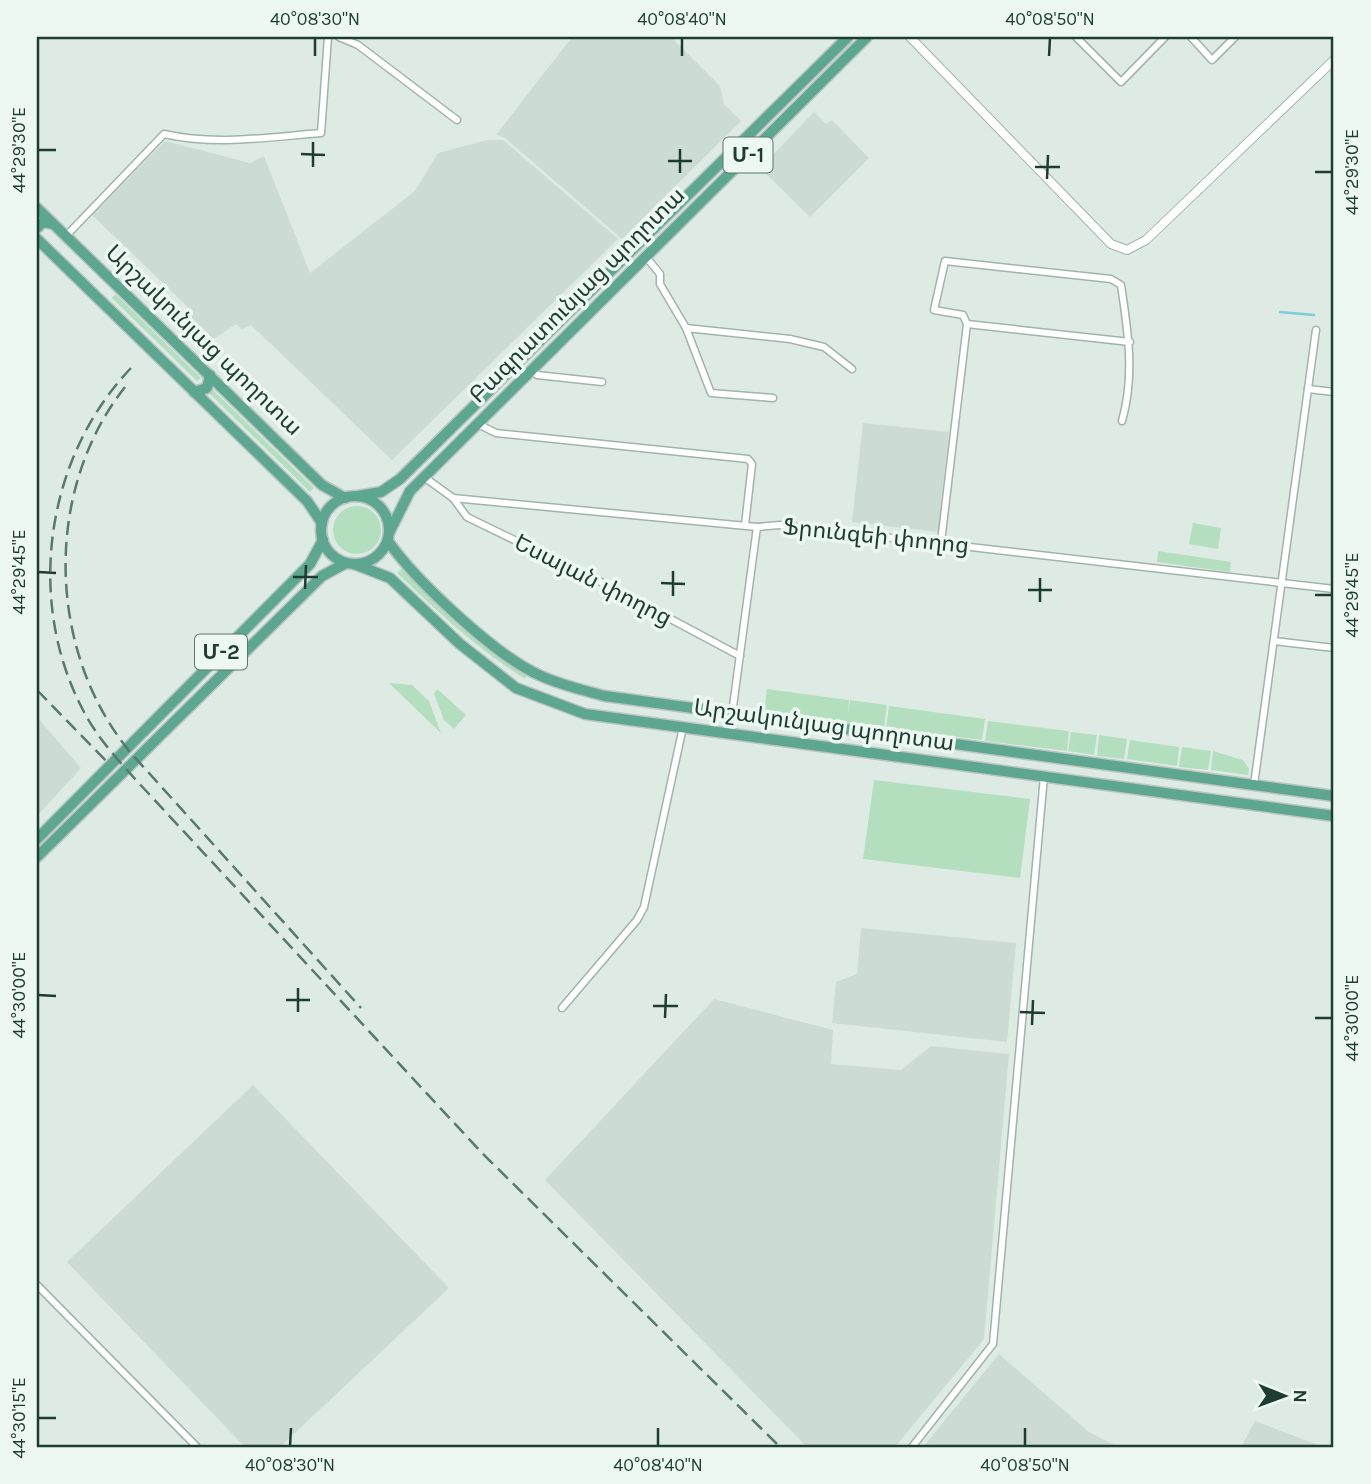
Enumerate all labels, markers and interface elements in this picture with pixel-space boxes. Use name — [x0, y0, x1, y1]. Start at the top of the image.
text: 40°08'30"N — [270, 8, 360, 30]
text: 40°08'40"N — [637, 8, 727, 30]
text: 40°08'50"N — [1005, 8, 1095, 30]
text: 44°29'30"E — [8, 107, 30, 193]
text: 44°29'30"E — [1341, 129, 1363, 215]
road number: Մ-1 — [724, 138, 772, 172]
street label: Բագրատունյաց պողոտա — [464, 182, 690, 408]
street label: Արշակունյաց պողոտա — [100, 239, 308, 441]
street label: Ֆրունզեի փողոց — [782, 513, 970, 559]
text: 44°29'45"E — [8, 529, 30, 615]
street label: Եսայան փողոց — [510, 529, 676, 631]
text: 44°29'45"E — [1341, 552, 1363, 638]
road number: Մ-2 — [195, 634, 247, 670]
street label: Արշակունյաց պողոտա — [692, 693, 956, 757]
text: 44°30'00"E — [8, 952, 30, 1038]
text: 44°30'00"E — [1341, 975, 1363, 1061]
north arrow — [1248, 1362, 1318, 1432]
text: 44°30'15"E — [8, 1377, 30, 1459]
text: N — [1289, 1389, 1311, 1403]
text: 40°08'30"N — [245, 1454, 335, 1476]
text: 40°08'40"N — [613, 1454, 703, 1476]
text: 40°08'50"N — [980, 1454, 1070, 1476]

